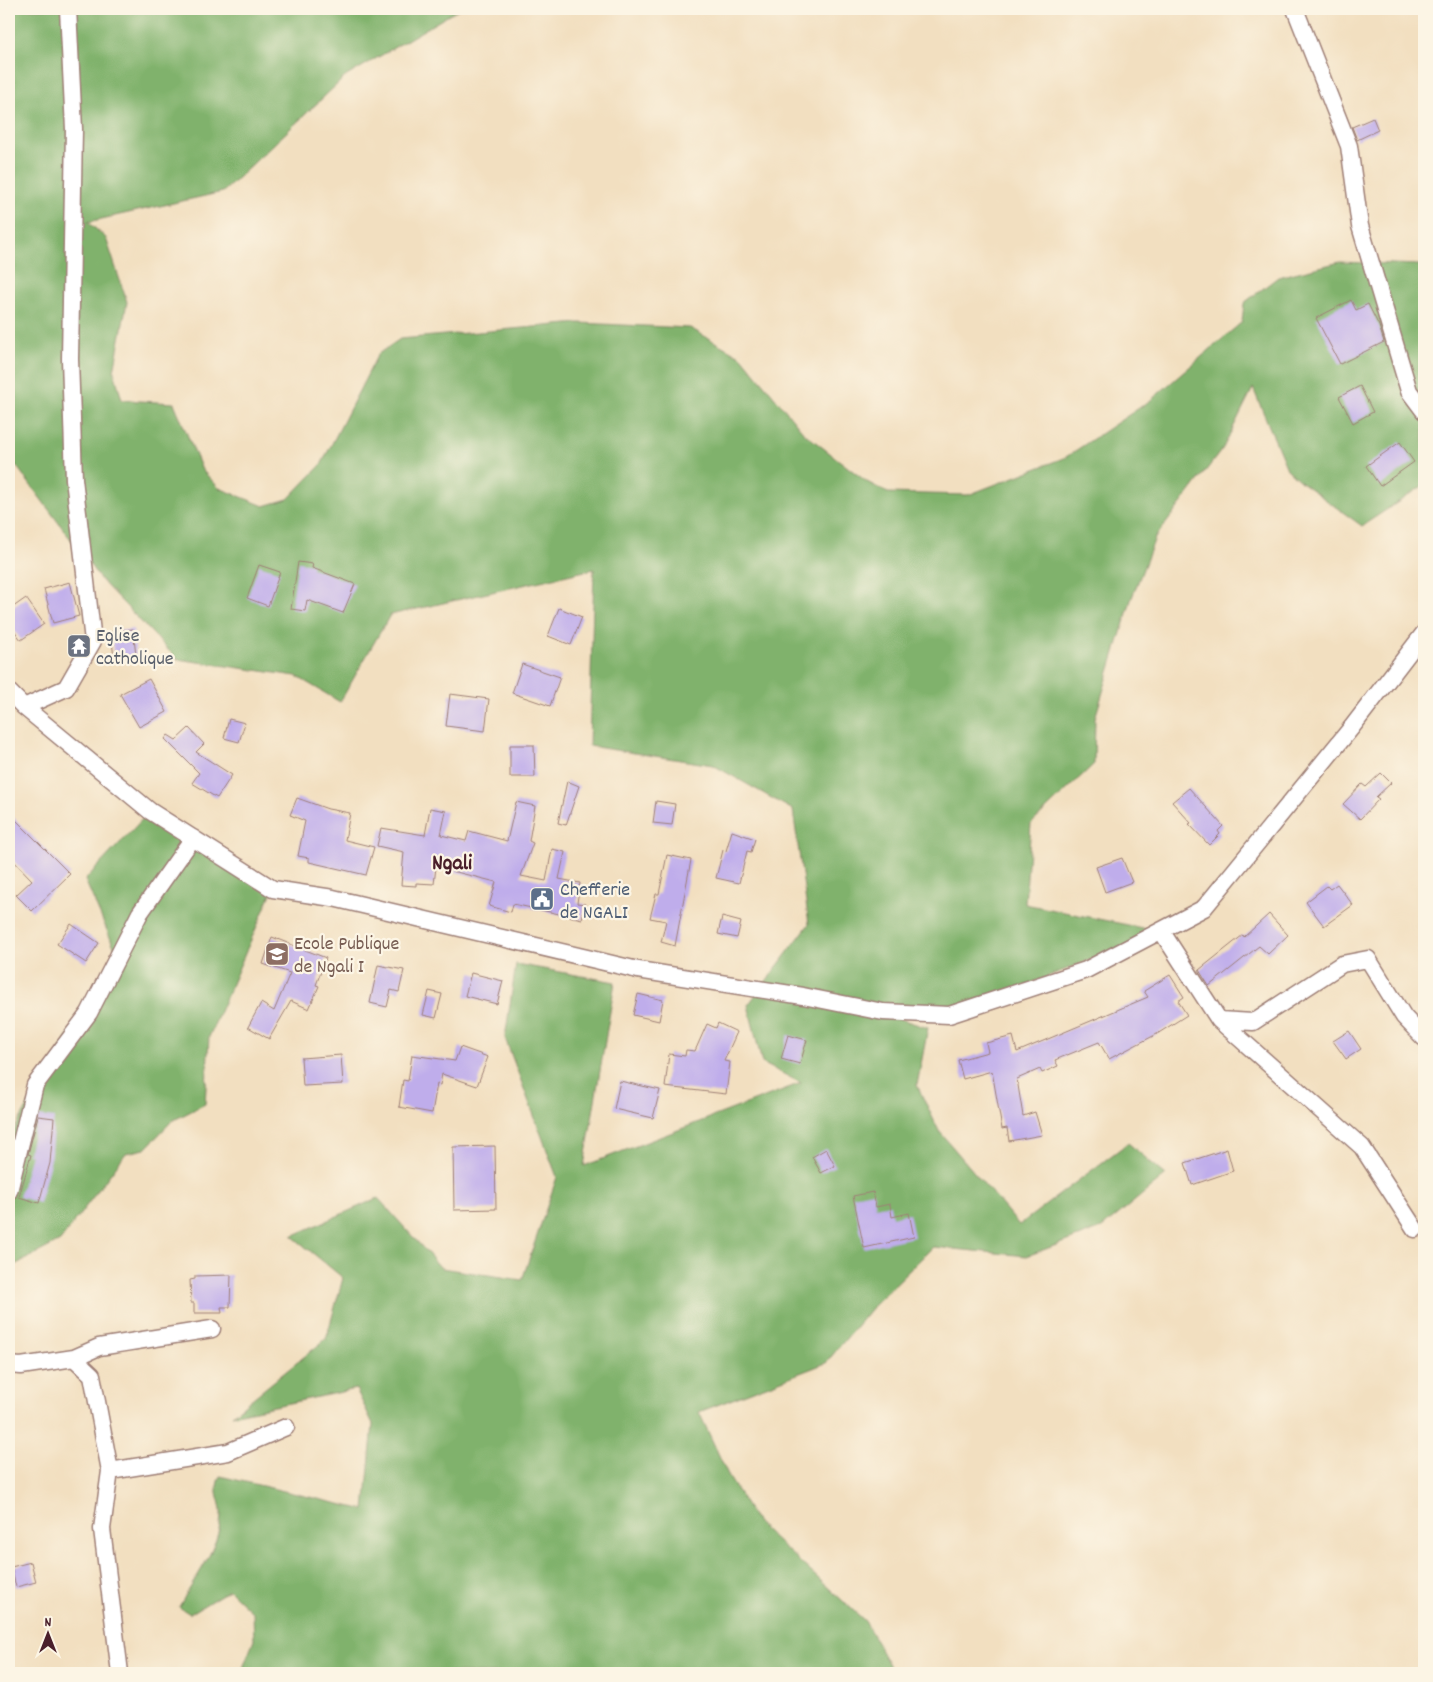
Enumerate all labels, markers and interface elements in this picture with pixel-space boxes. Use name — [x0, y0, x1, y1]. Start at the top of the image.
place label: Eglise catholique — [96, 623, 174, 674]
temple icon: Eglise catholique — [66, 633, 92, 659]
district label: Ngali — [432, 849, 472, 880]
place label: Chefferie de NGALI — [560, 877, 630, 928]
public building icon: Chefferie de NGALI — [529, 886, 555, 912]
place label: Ecole Publique de Ngali I — [294, 931, 399, 982]
school or university icon: Ecole Publique de Ngali I — [264, 941, 290, 967]
north arrow — [22, 1610, 72, 1660]
text: N — [45, 1613, 52, 1633]

